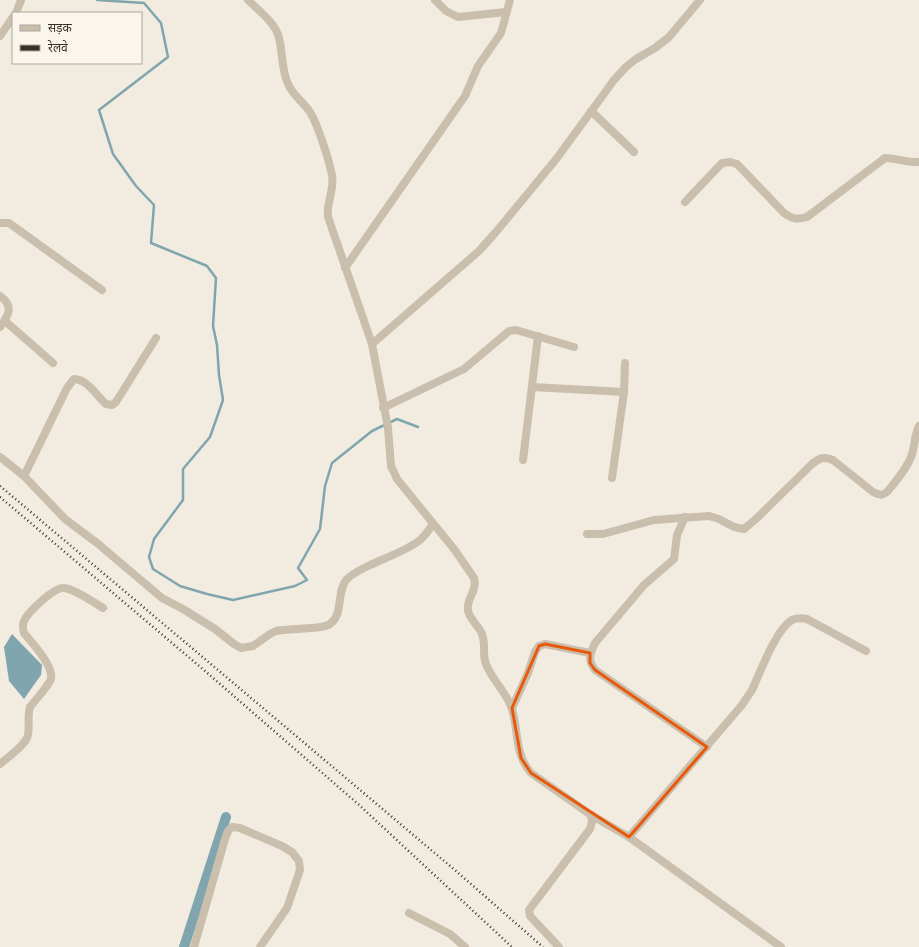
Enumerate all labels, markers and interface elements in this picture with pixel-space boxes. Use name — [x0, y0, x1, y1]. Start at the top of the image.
legend — [12, 12, 142, 64]
text: सड़क — [48, 20, 73, 36]
text: रेलवे — [48, 40, 68, 56]

